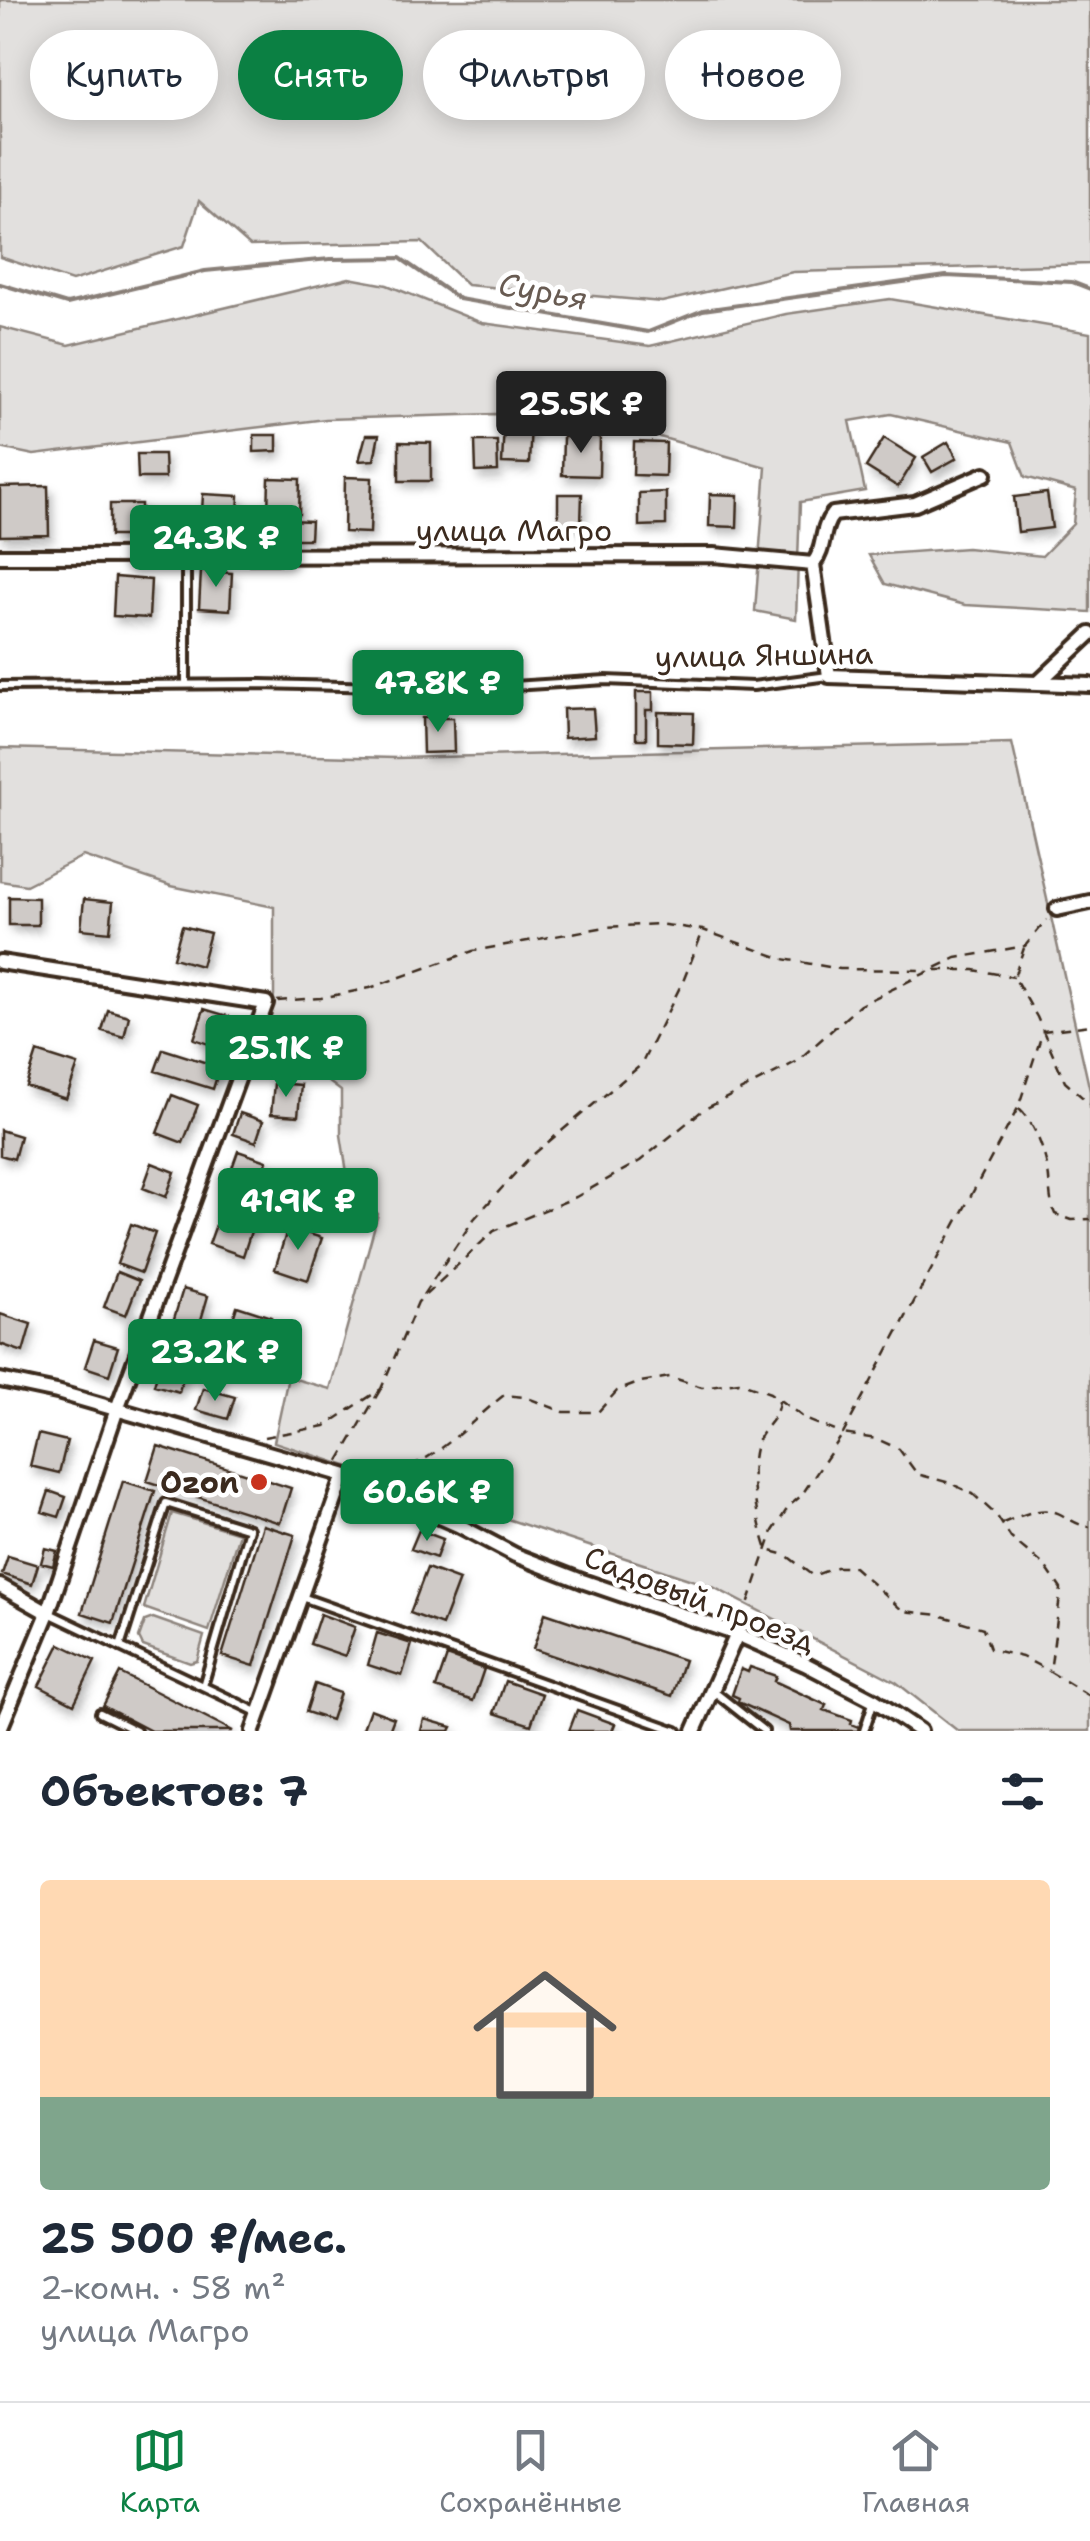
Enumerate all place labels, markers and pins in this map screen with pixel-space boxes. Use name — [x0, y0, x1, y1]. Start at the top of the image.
pin: 25.5K ₽ — [489, 371, 673, 456]
pin: 24.3K ₽ — [124, 505, 308, 590]
pin: 47.8K ₽ — [346, 650, 530, 735]
pin: 25.1K ₽ — [194, 1015, 378, 1100]
pin: 41.9K ₽ — [206, 1168, 390, 1253]
pin: 23.2K ₽ — [123, 1319, 307, 1404]
pin: 60.6K ₽ — [335, 1459, 519, 1544]
place label: Ozon — [160, 1462, 239, 1503]
marker: Ozon — [248, 1471, 270, 1493]

